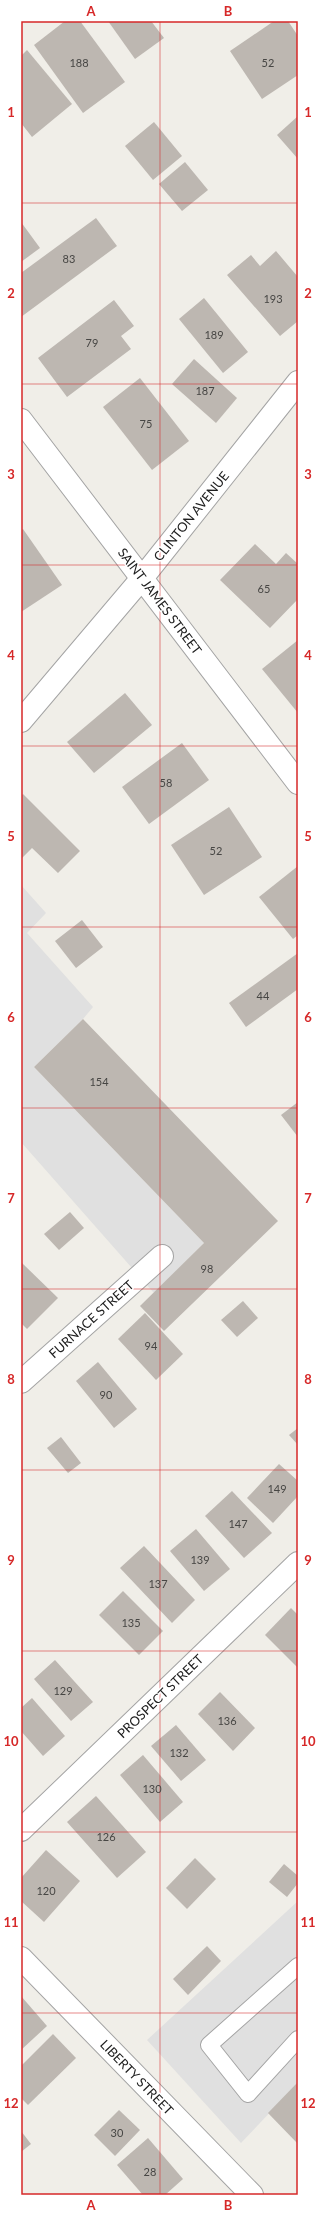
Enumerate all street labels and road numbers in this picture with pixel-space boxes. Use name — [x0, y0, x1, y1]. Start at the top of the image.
street label: CLINTON AVENUE — [150, 468, 232, 564]
street label: SAINT JAMES STREET — [115, 545, 205, 658]
street label: FURNACE STREET — [45, 1276, 137, 1361]
street label: PROSPECT STREET — [114, 1651, 207, 1741]
street label: LIBERTY STREET — [97, 2036, 177, 2118]

